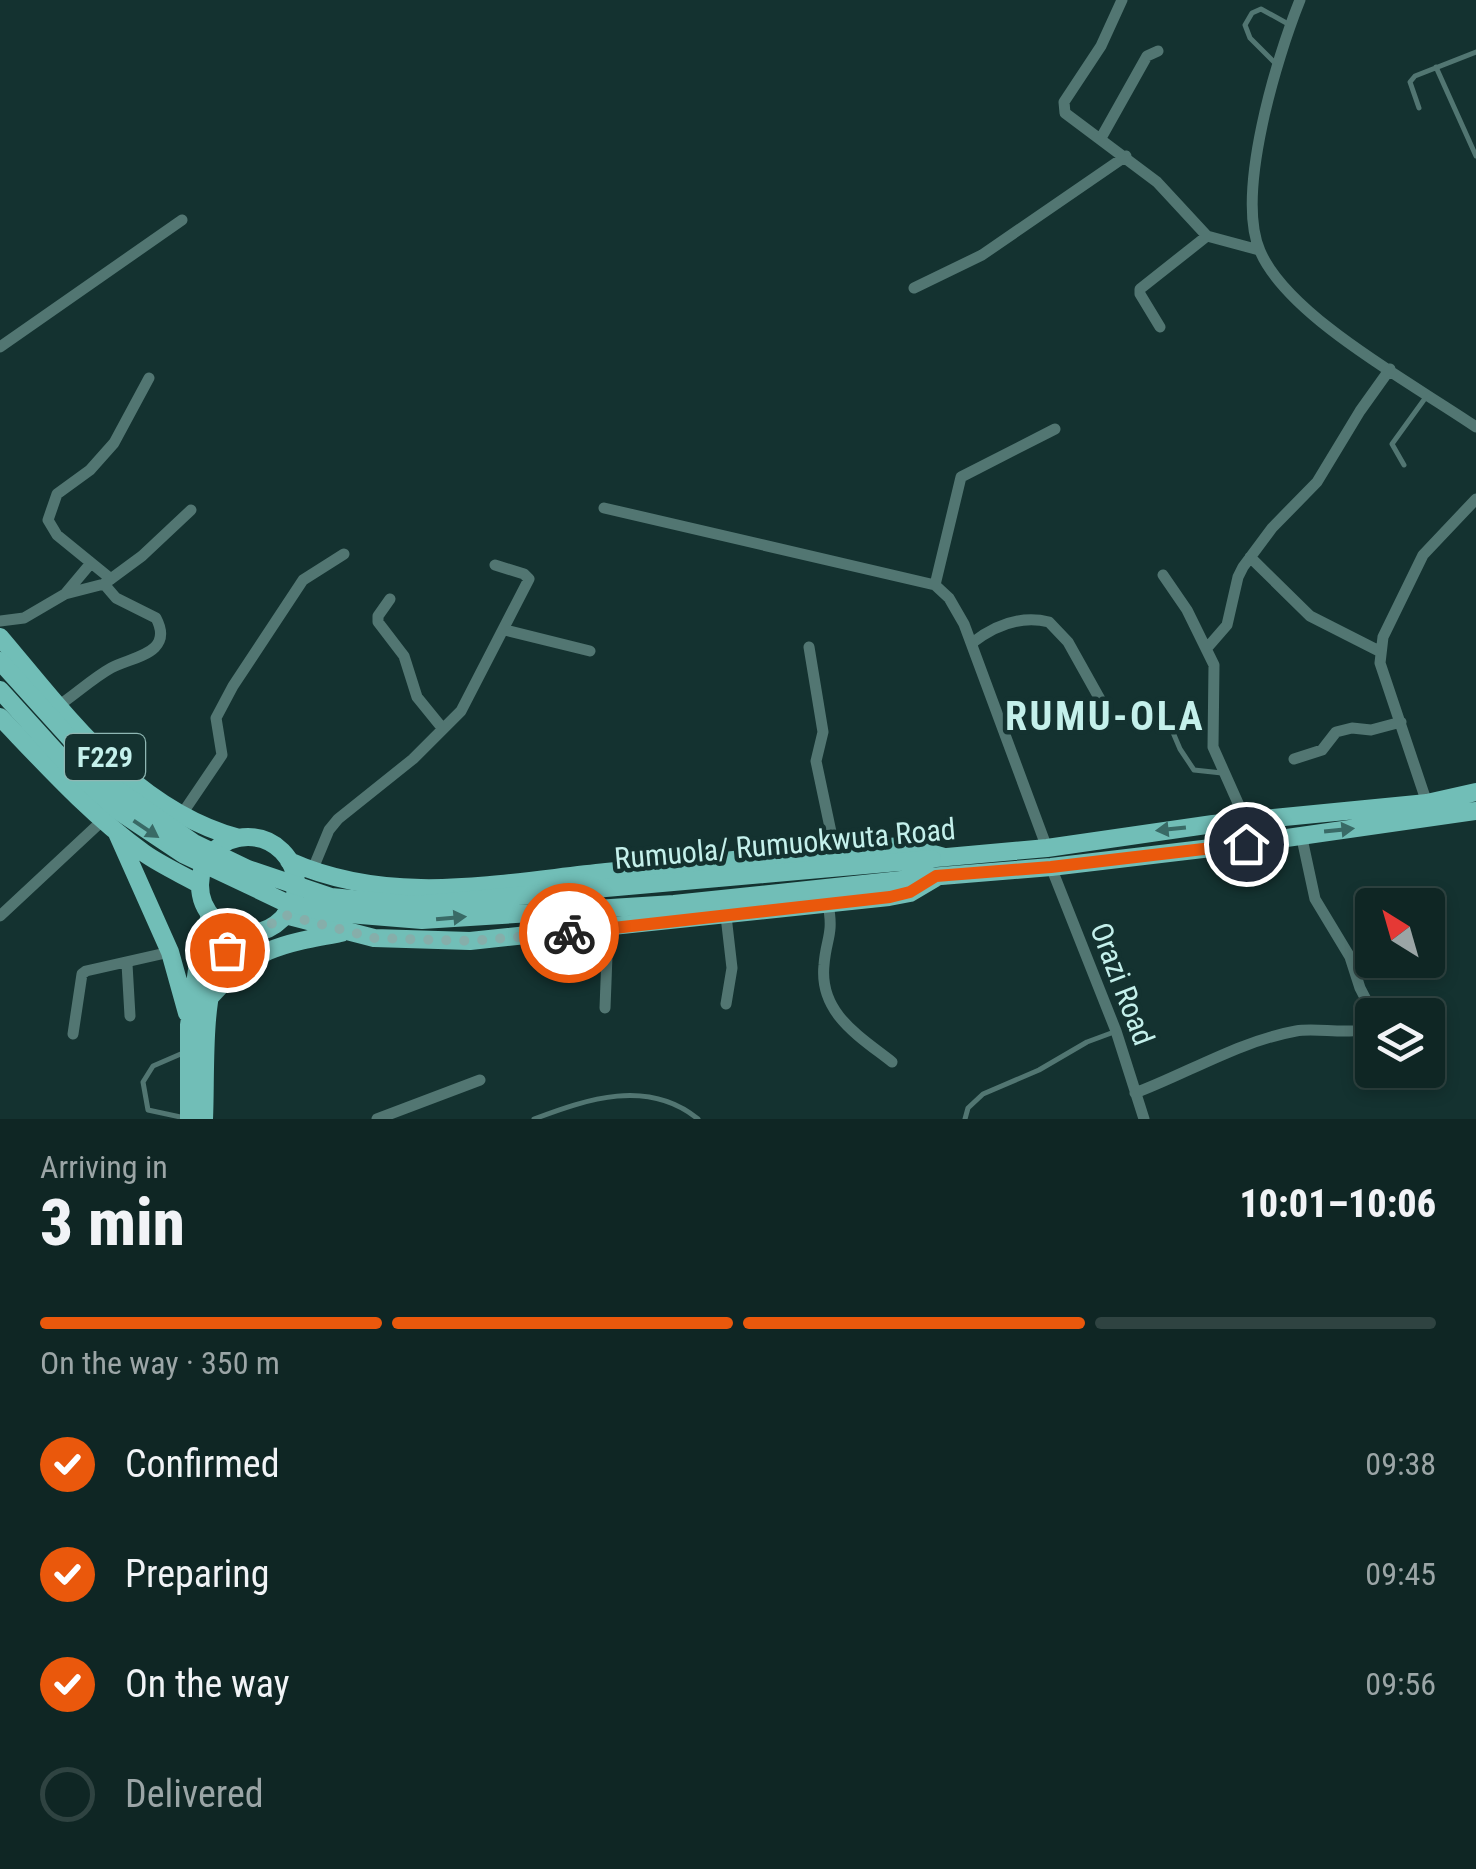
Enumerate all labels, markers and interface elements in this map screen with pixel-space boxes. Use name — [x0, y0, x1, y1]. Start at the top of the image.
district label: RUMU-OLA — [1005, 693, 1205, 740]
road number: F229 — [65, 734, 145, 780]
pin — [1204, 802, 1289, 887]
street label: Rumuola/ Rumuokwuta Road — [613, 811, 957, 876]
icon: home — [1219, 817, 1274, 872]
one-way arrow — [133, 820, 160, 838]
one-way arrow — [1155, 821, 1186, 837]
one-way arrow — [1323, 822, 1355, 838]
courier — [519, 883, 619, 983]
north arrow — [1355, 888, 1445, 978]
map controls — [1355, 888, 1445, 1088]
icon: bike — [542, 906, 597, 961]
pin — [185, 908, 270, 993]
one-way arrow — [436, 910, 468, 926]
street label: Orazi Road — [1083, 918, 1162, 1050]
icon: bag — [200, 923, 255, 978]
button: layers — [1355, 998, 1445, 1088]
text: Arriving in — [40, 1148, 168, 1186]
text: 10:01–10:06 — [1239, 1182, 1436, 1226]
text: 3 min — [40, 1185, 185, 1261]
text: On the way · 350 m — [40, 1344, 280, 1382]
icon: check — [40, 1437, 95, 1492]
text: Confirmed — [125, 1442, 280, 1486]
text: 09:38 — [1365, 1445, 1436, 1483]
icon: check — [40, 1547, 95, 1602]
text: Preparing — [125, 1552, 270, 1596]
text: 09:45 — [1365, 1555, 1436, 1593]
icon: check — [40, 1657, 95, 1712]
text: On the way — [125, 1662, 290, 1706]
text: 09:56 — [1365, 1665, 1436, 1703]
text: Delivered — [125, 1772, 264, 1816]

